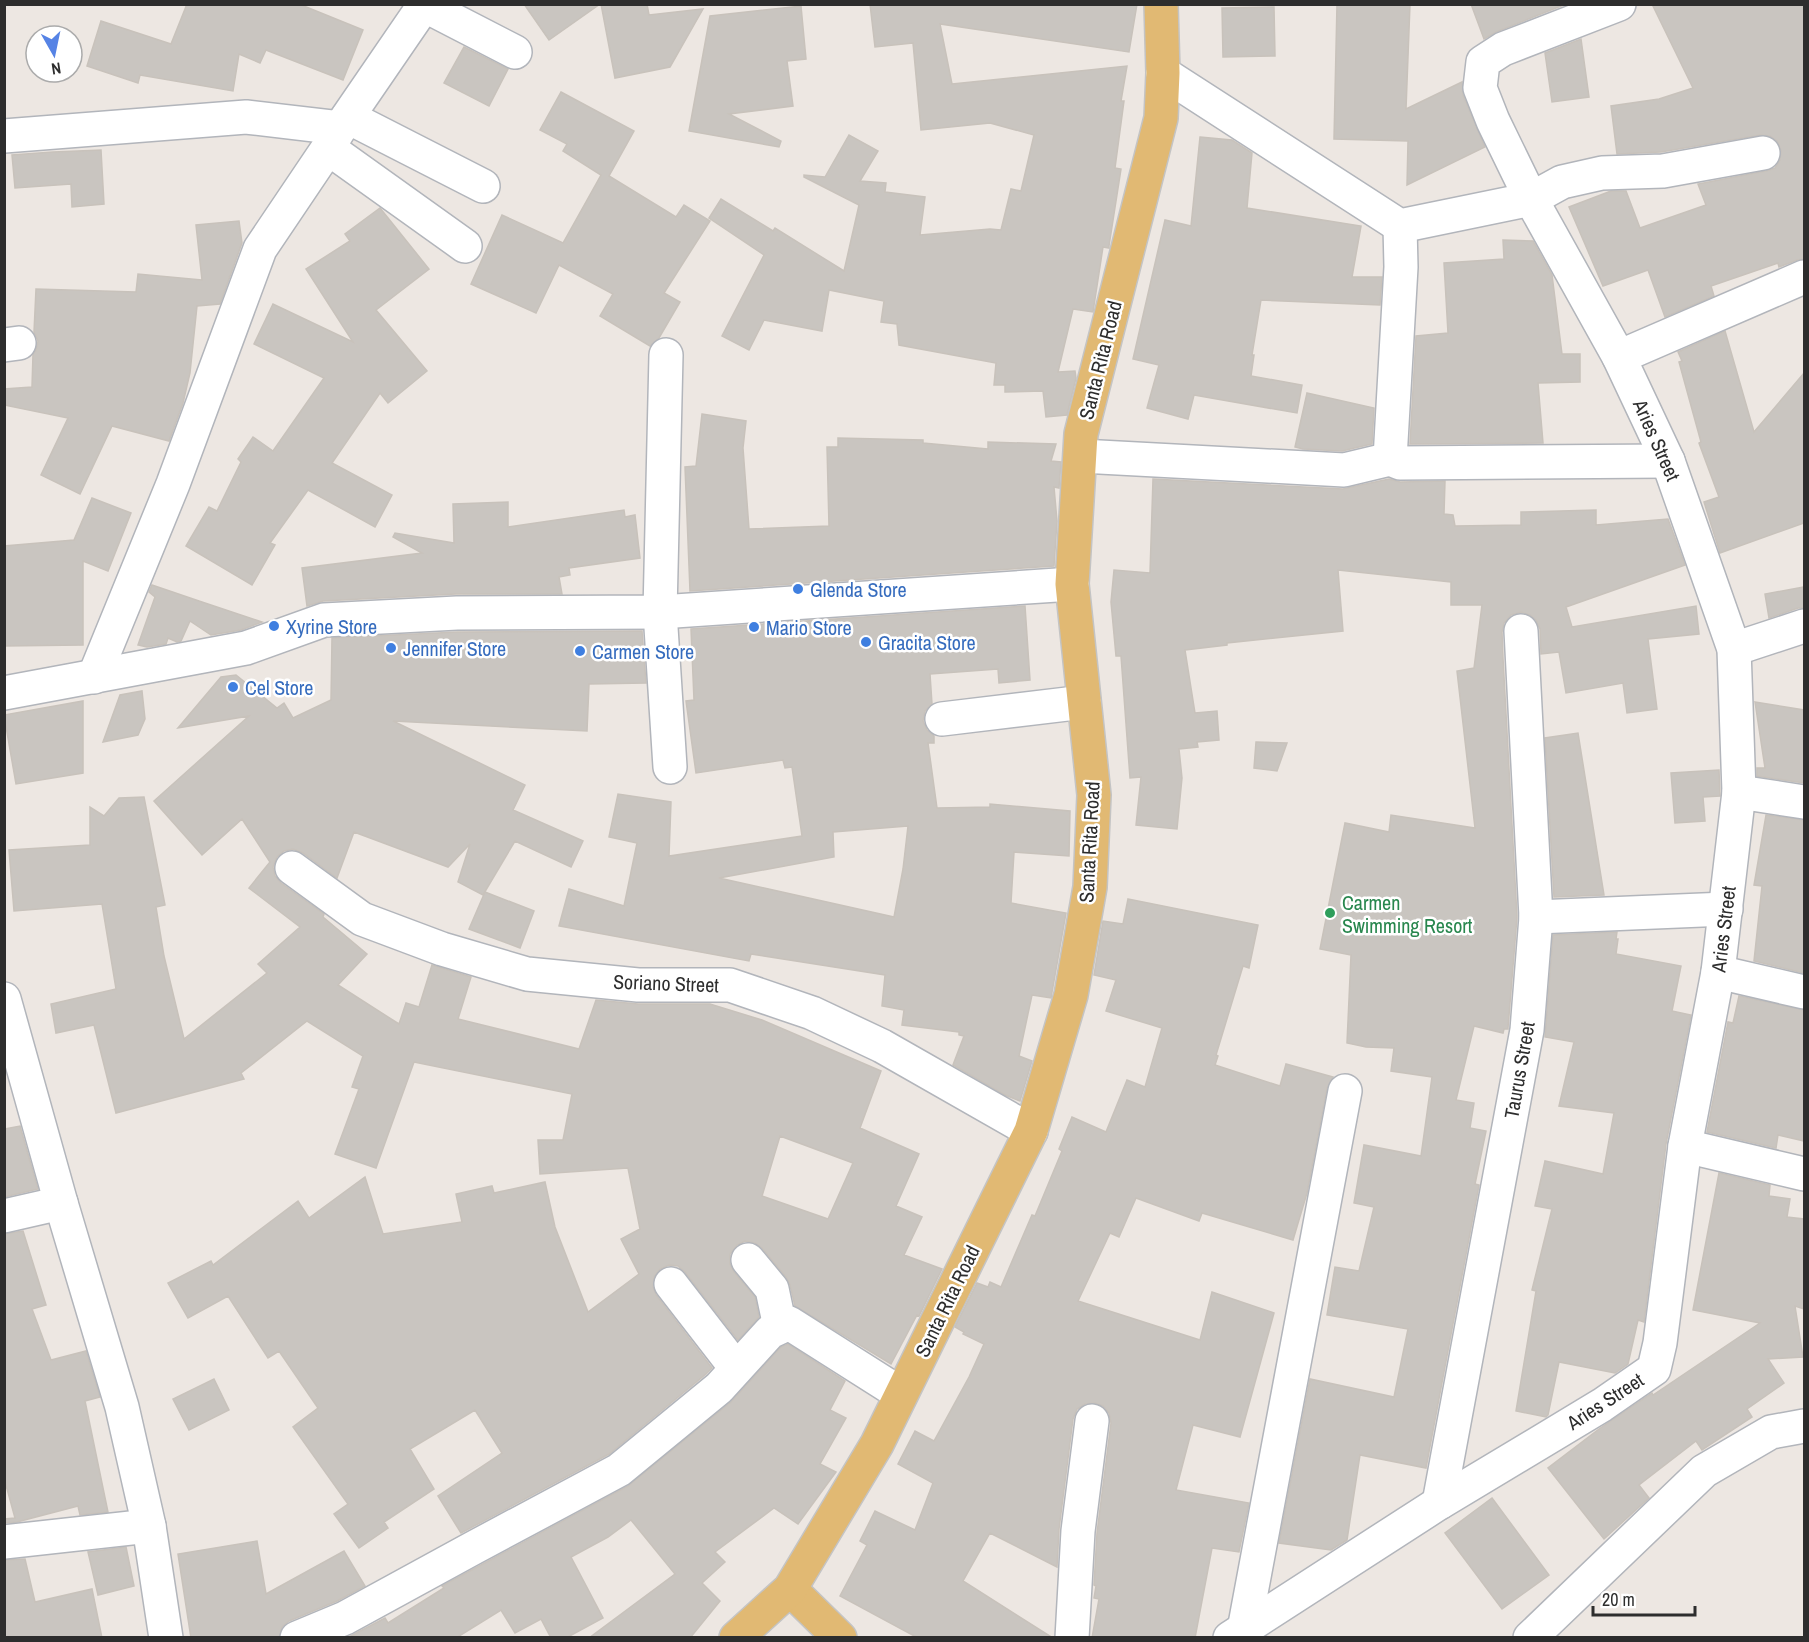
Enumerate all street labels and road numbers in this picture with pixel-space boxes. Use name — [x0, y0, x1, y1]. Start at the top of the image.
street label: Santa Rita Road — [1072, 298, 1128, 422]
street label: Aries Street — [1627, 394, 1687, 485]
street label: Santa Rita Road — [1072, 781, 1106, 903]
street label: Aries Street — [1704, 884, 1742, 975]
street label: Soriano Street — [613, 968, 720, 998]
street label: Taurus Street — [1497, 1019, 1541, 1121]
street label: Santa Rita Road — [908, 1241, 986, 1361]
street label: Aries Street — [1560, 1366, 1649, 1436]

